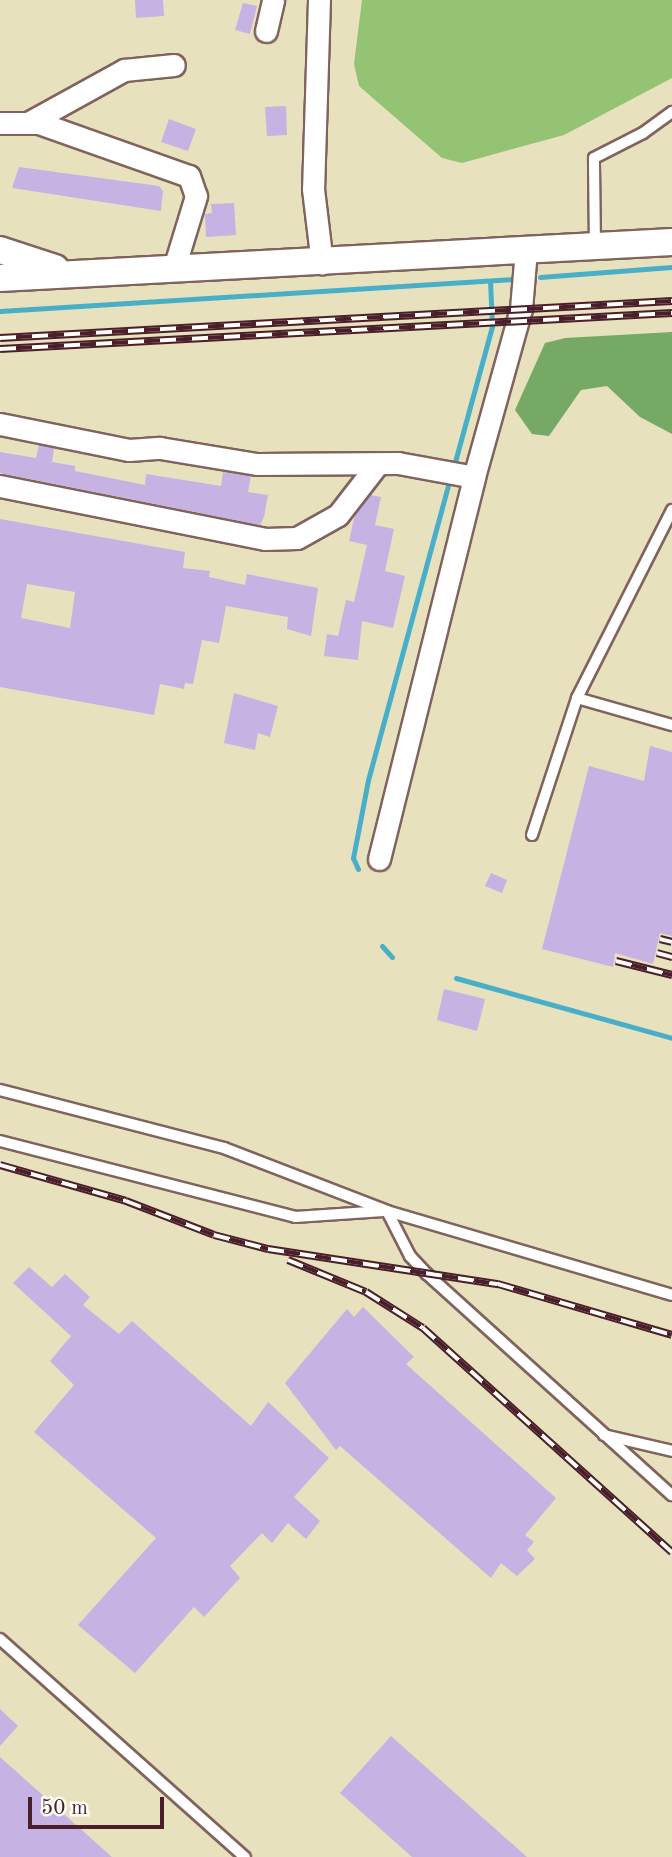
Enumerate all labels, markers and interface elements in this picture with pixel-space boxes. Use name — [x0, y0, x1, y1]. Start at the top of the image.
scale bar — [32, 1784, 168, 1828]
text: 50 m — [41, 1798, 88, 1819]

